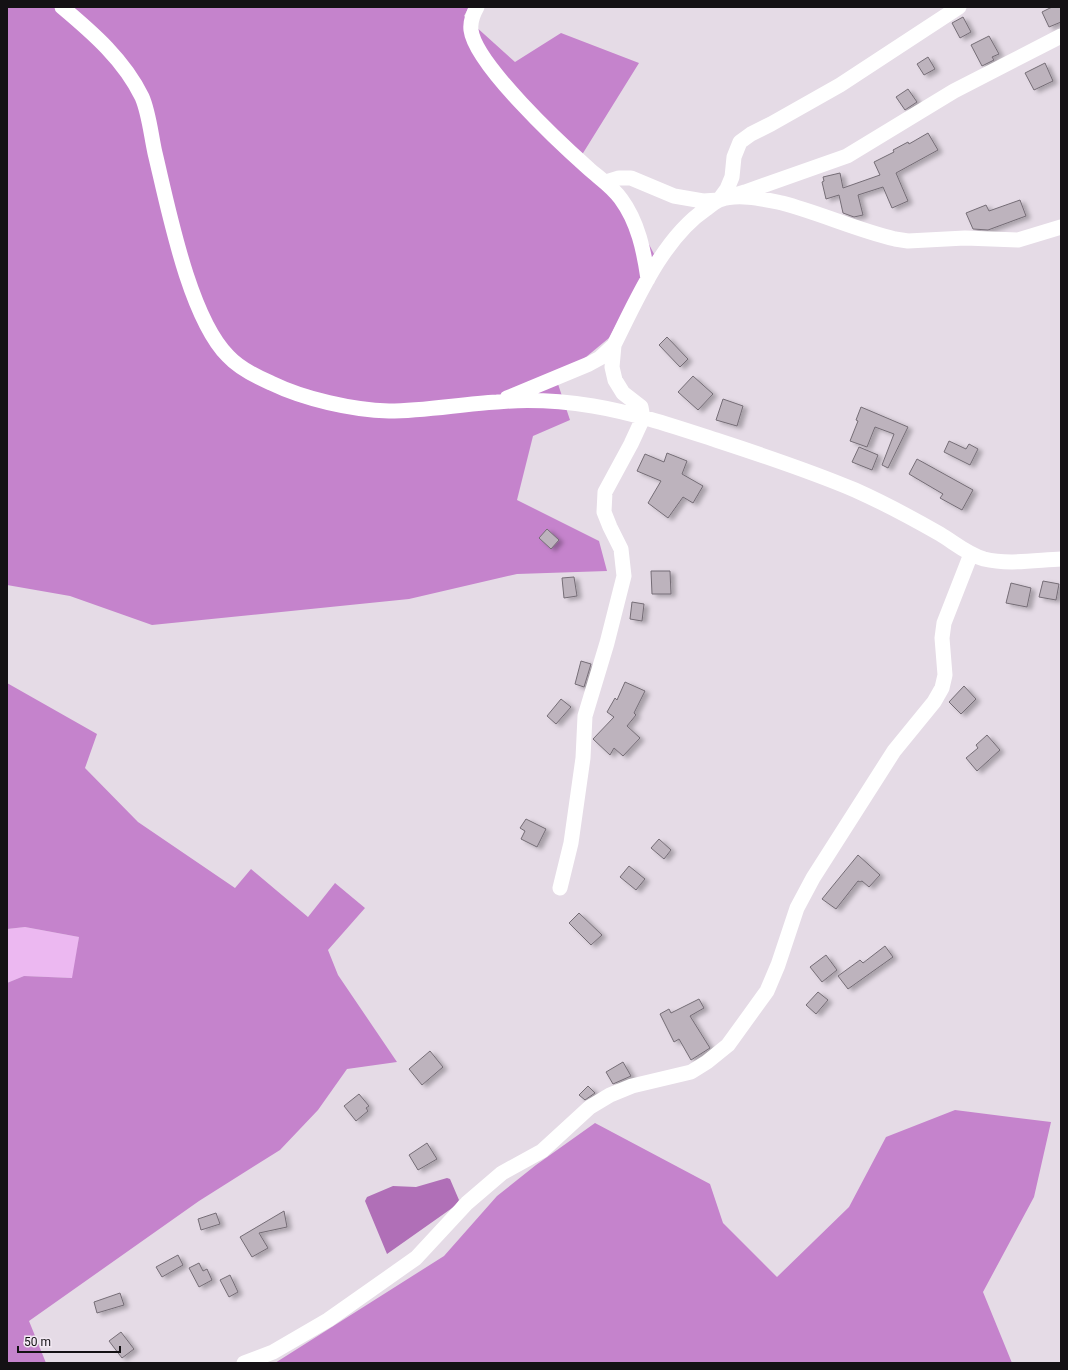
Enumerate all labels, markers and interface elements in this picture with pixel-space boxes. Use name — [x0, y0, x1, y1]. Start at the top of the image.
scale bar — [18, 1328, 120, 1354]
text: 50 m — [24, 1335, 51, 1349]

